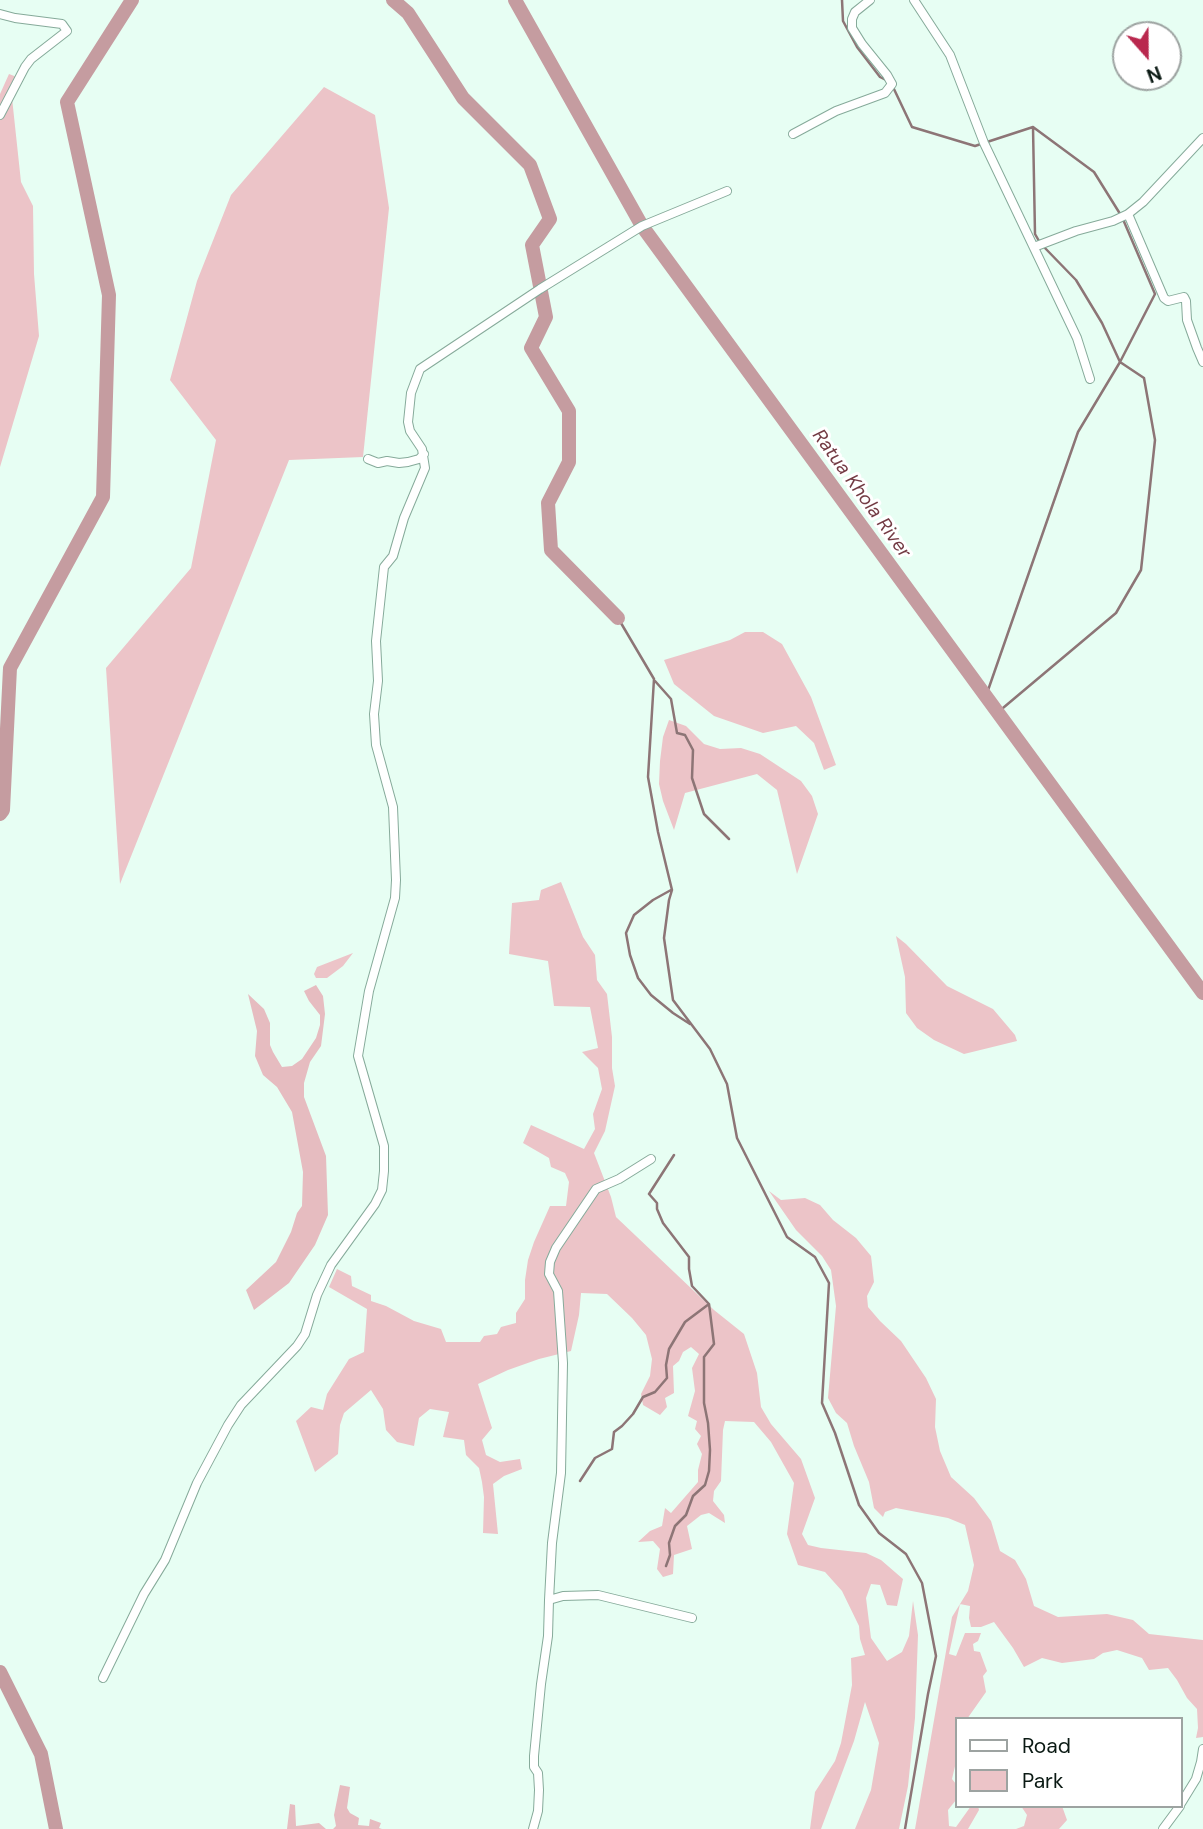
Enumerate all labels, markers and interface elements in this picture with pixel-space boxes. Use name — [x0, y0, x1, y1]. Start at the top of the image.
north arrow — [1112, 21, 1182, 91]
text: N — [1143, 60, 1165, 88]
water label: Ratua Khola River — [807, 425, 915, 563]
legend — [954, 1717, 1182, 1808]
text: Road — [1022, 1732, 1071, 1760]
text: Park — [1022, 1767, 1063, 1795]

